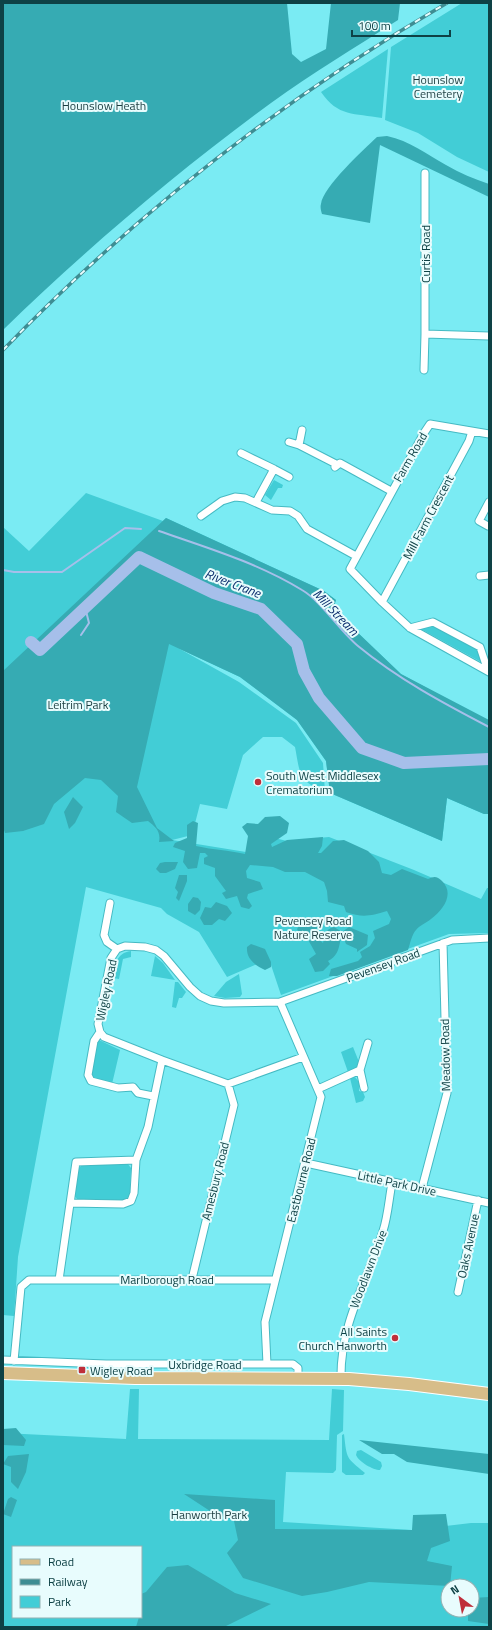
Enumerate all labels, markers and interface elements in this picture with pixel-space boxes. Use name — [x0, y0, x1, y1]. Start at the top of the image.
scale bar — [352, 12, 450, 38]
text: 100 m — [358, 16, 391, 35]
park label: Hounslow Cemetery — [413, 70, 463, 103]
park label: Hounslow Heath — [62, 96, 146, 115]
street label: Curtis Road — [416, 225, 435, 283]
street label: Farm Road — [388, 429, 432, 485]
street label: Mill Farm Crescent — [398, 471, 459, 563]
water label: River Crane — [202, 563, 265, 603]
water label: Mill Stream — [309, 584, 364, 641]
park label: Leitrim Park — [47, 695, 109, 714]
place label: South West Middlesex Crematorium — [266, 766, 379, 799]
marker: South West Middlesex Crematorium — [253, 777, 263, 787]
park label: Pevensey Road Nature Reserve — [274, 911, 352, 944]
street label: Pevensey Road — [343, 943, 423, 987]
street label: Wigley Road — [90, 957, 122, 1023]
street label: Meadow Road — [435, 1019, 455, 1091]
street label: Eastbourne Road — [281, 1136, 321, 1224]
street label: Amesbury Road — [196, 1140, 234, 1222]
street label: Little Park Drive — [356, 1165, 438, 1201]
street label: Oaks Avenue — [452, 1212, 484, 1280]
street label: Woodlawn Drive — [344, 1227, 392, 1311]
street label: Marlborough Road — [120, 1270, 214, 1289]
place label: All Saints Church Hanworth — [299, 1322, 387, 1355]
marker: All Saints Church Hanworth — [390, 1333, 400, 1343]
street label: Uxbridge Road — [168, 1355, 242, 1374]
place label: Wigley Road — [90, 1361, 153, 1380]
marker: Wigley Road — [77, 1365, 87, 1375]
park label: Hanworth Park — [171, 1505, 247, 1524]
legend — [12, 1546, 142, 1618]
text: Road — [48, 1552, 74, 1571]
text: Railway — [48, 1572, 88, 1591]
north arrow — [440, 1578, 480, 1618]
text: N — [447, 1581, 462, 1598]
text: Park — [48, 1592, 71, 1611]

